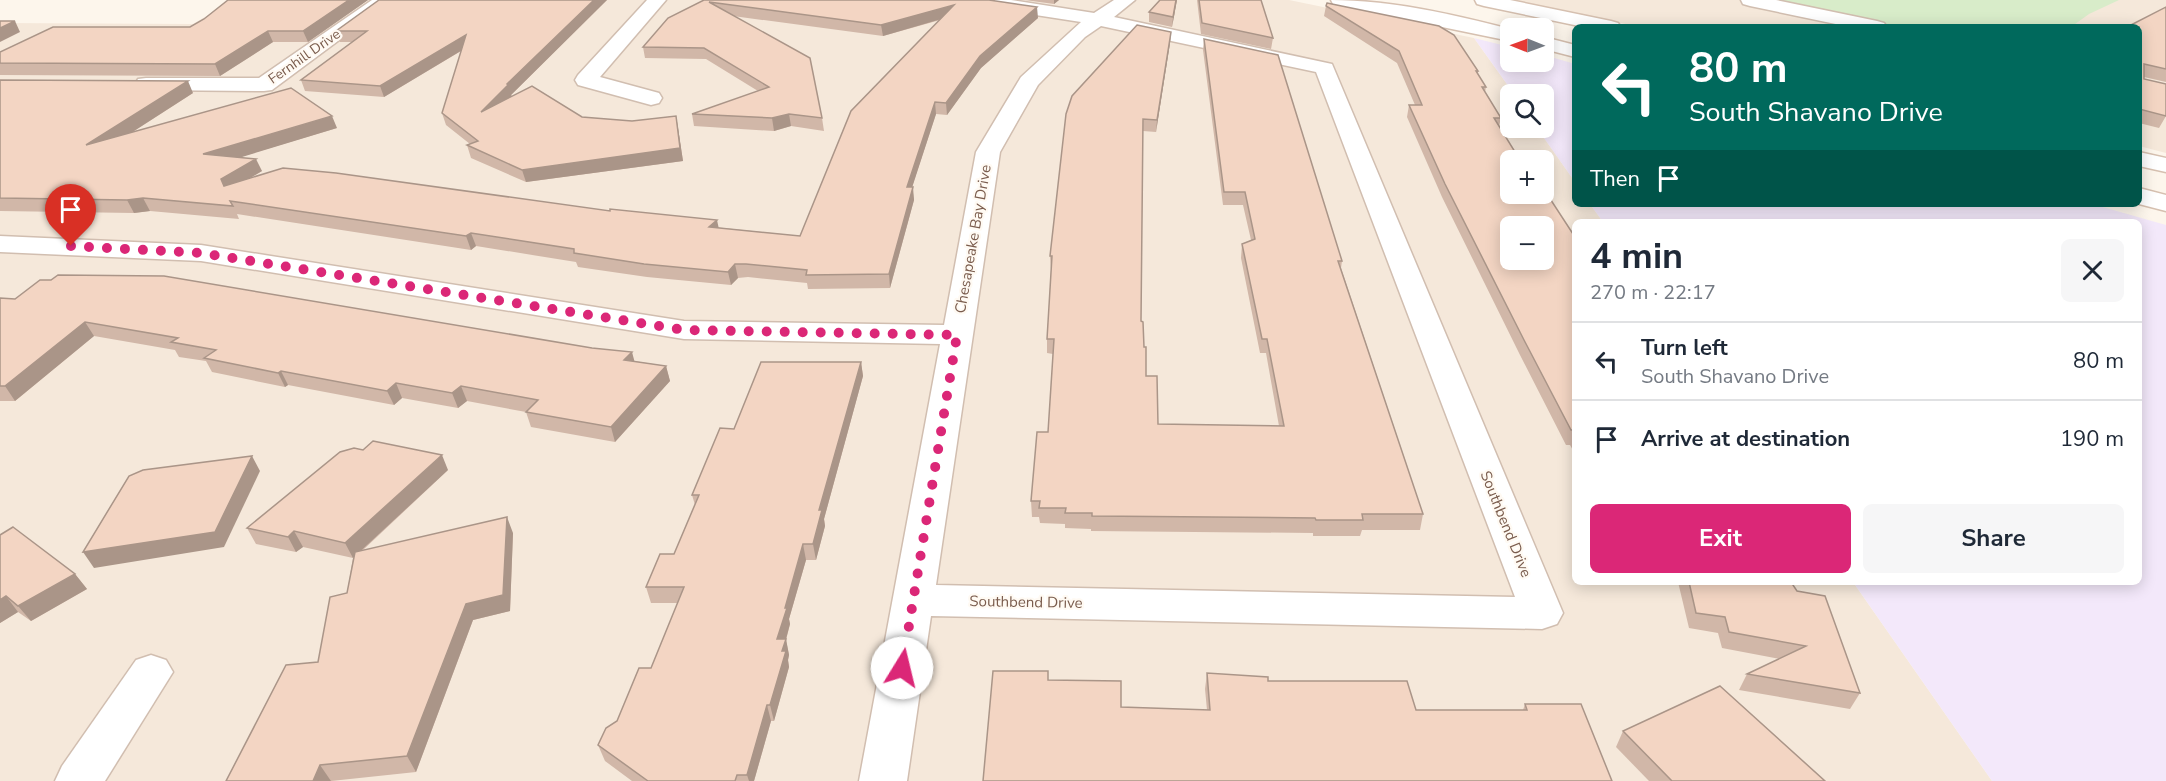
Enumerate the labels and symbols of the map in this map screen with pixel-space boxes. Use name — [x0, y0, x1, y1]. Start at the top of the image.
north arrow — [1500, 18, 1554, 72]
street label: Fernhill Drive — [264, 25, 344, 88]
street label: Chesapeake Bay Drive — [950, 163, 996, 315]
pin — [45, 184, 96, 246]
street label: Southbend Drive — [1476, 468, 1536, 580]
street label: Southbend Drive — [969, 591, 1083, 613]
position arrow — [870, 636, 934, 700]

